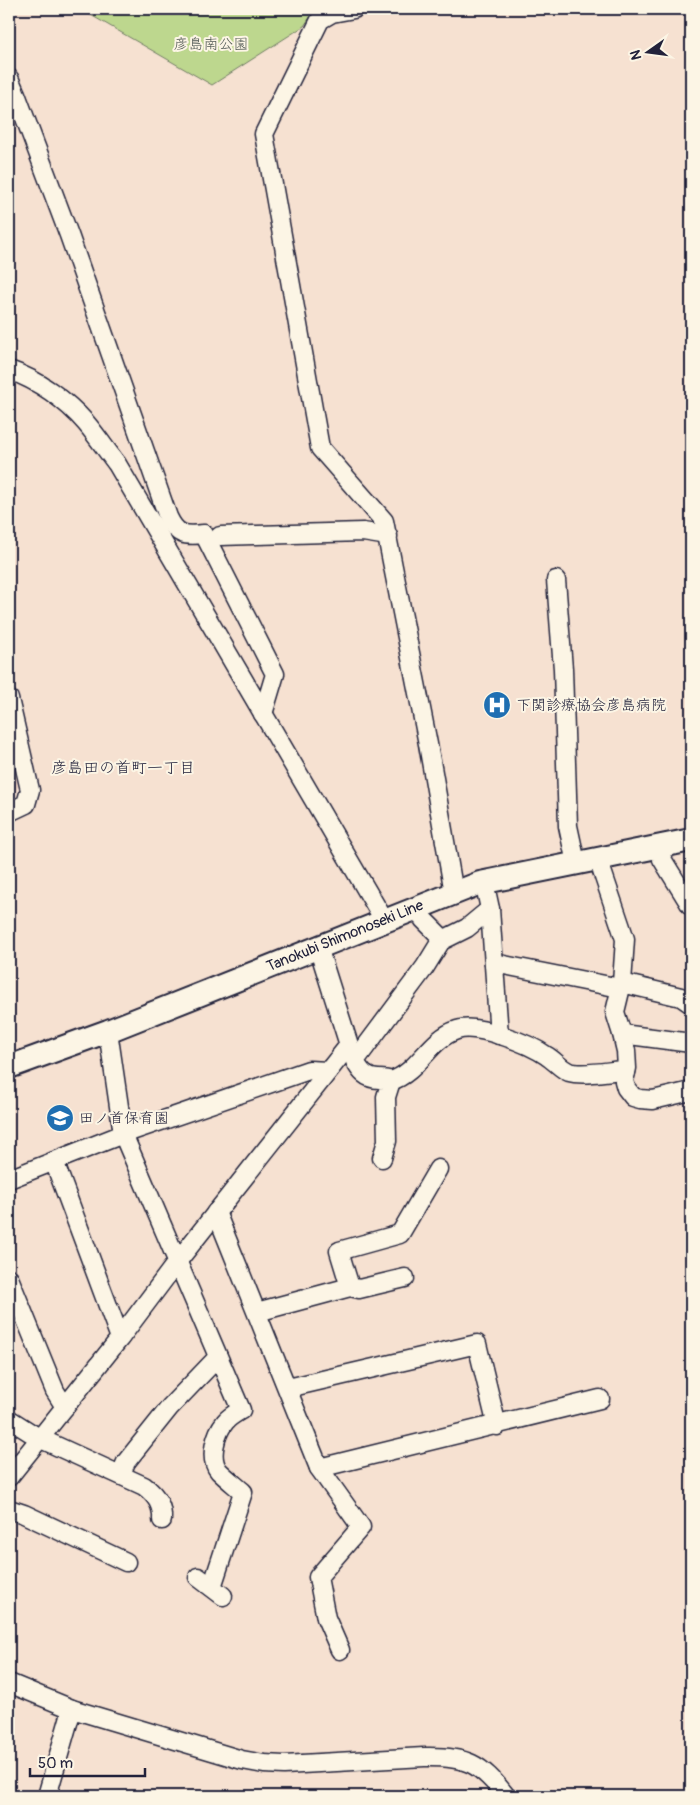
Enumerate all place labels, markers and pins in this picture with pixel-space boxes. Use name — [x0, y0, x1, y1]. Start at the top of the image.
hospital icon: 下関診療協会彦島病院 — [482, 690, 512, 720]
place label: 下関診療協会彦島病院 — [516, 696, 666, 715]
school or university icon: 田ノ首保育園 — [45, 1103, 75, 1133]
place label: 田ノ首保育園 — [79, 1109, 169, 1128]

